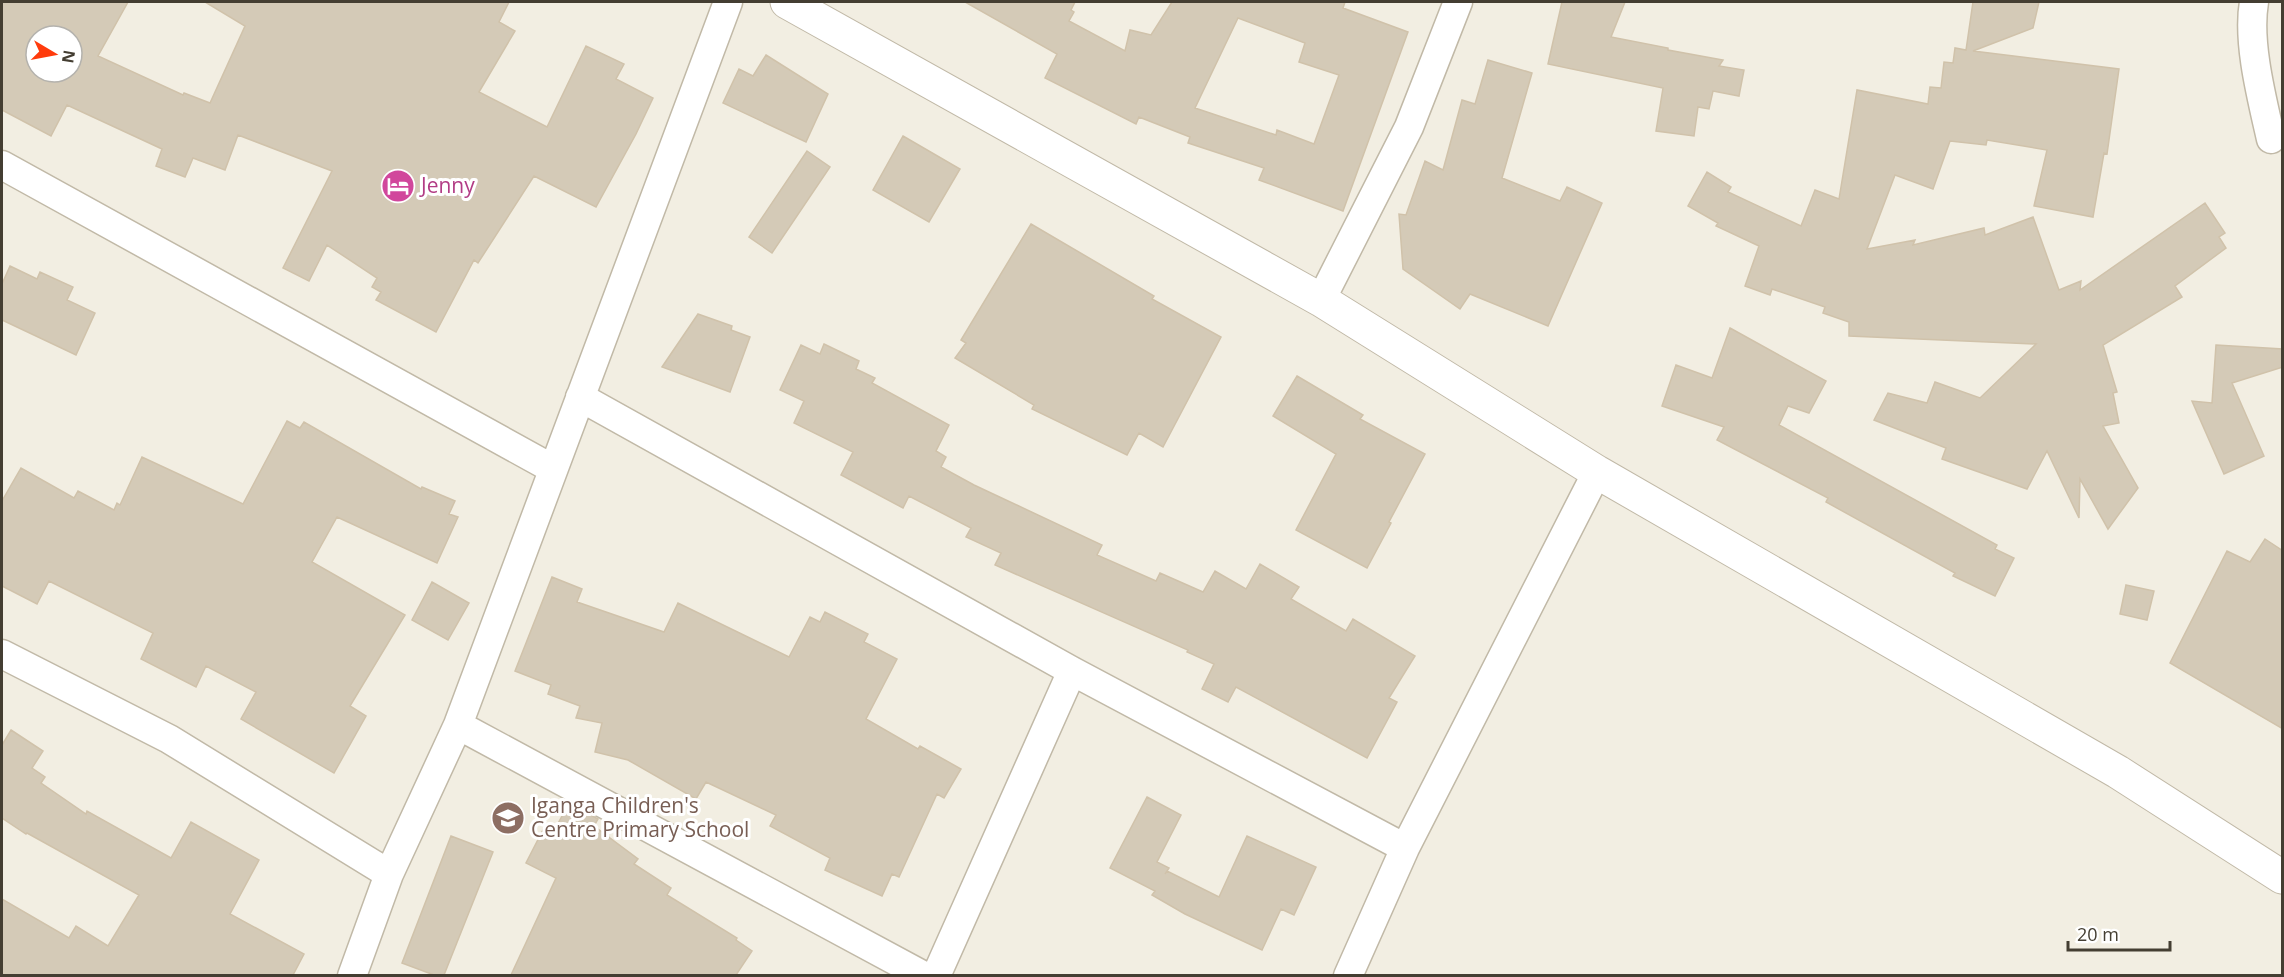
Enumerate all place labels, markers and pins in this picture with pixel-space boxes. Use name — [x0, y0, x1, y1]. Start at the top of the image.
hotel icon: Jenny — [380, 168, 416, 204]
place label: Jenny — [419, 171, 475, 199]
place label: Iganga Children's Centre Primary School — [531, 791, 749, 843]
school or university icon: Iganga Children's Centre Primary School — [490, 800, 526, 836]

